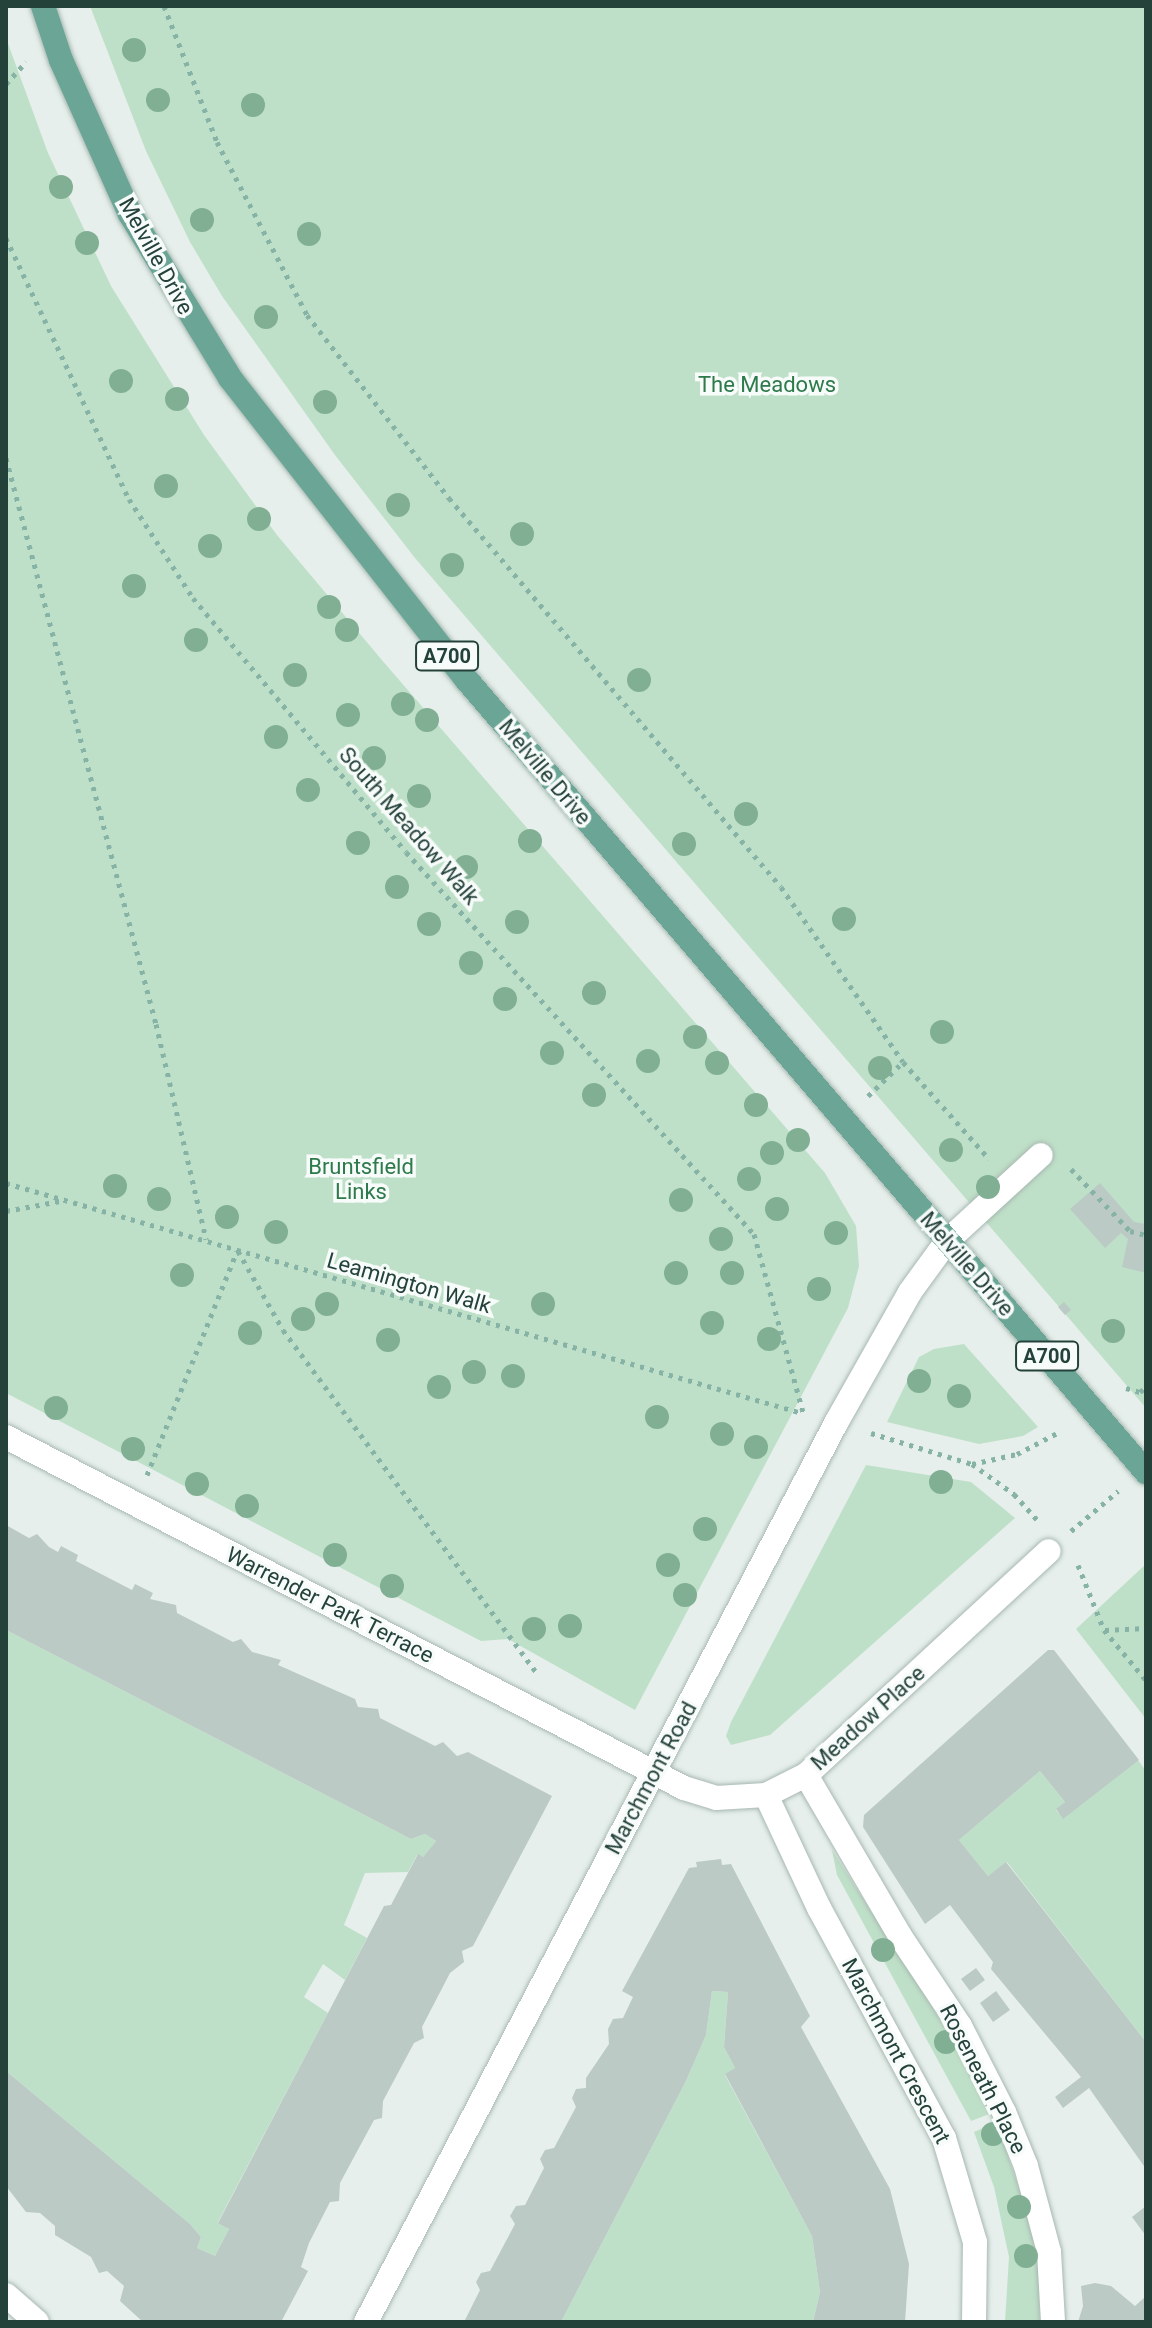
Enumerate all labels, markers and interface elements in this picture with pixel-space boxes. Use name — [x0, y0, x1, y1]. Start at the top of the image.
street label: Melville Drive — [113, 193, 199, 319]
park label: The Meadows — [698, 372, 836, 398]
road number: A700 — [415, 640, 479, 672]
street label: Melville Drive — [493, 714, 597, 830]
street label: South Meadow Walk — [333, 742, 485, 910]
park label: Bruntsfield Links — [308, 1153, 414, 1204]
street label: Melville Drive — [915, 1206, 1019, 1322]
street label: Leamington Walk — [324, 1247, 494, 1319]
road number: A700 — [1015, 1340, 1079, 1372]
street label: Warrender Park Terrace — [222, 1541, 438, 1669]
street label: Meadow Place — [806, 1660, 930, 1776]
street label: Marchmont Road — [600, 1697, 702, 1859]
street label: Marchmont Crescent — [836, 1954, 956, 2148]
street label: Roseneath Place — [934, 2000, 1032, 2158]

